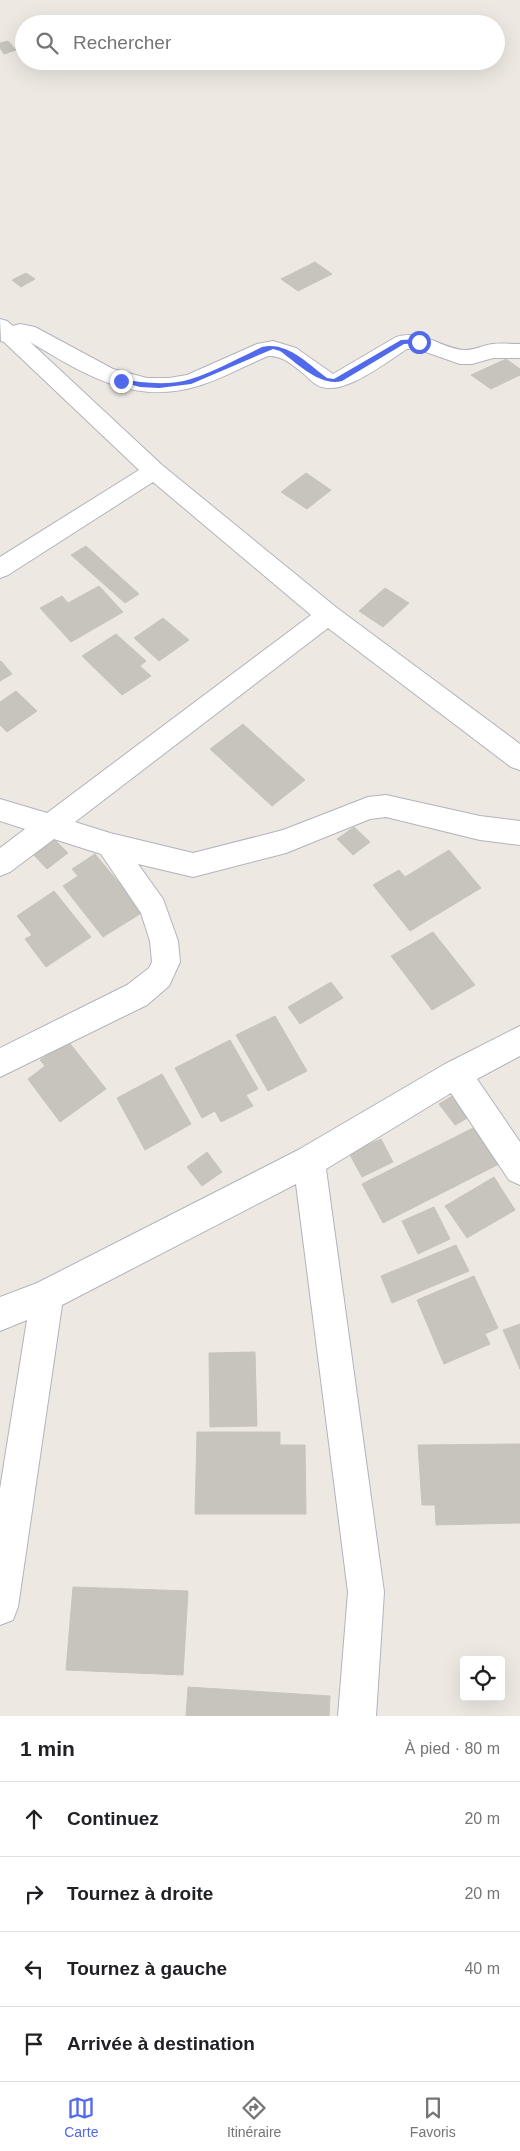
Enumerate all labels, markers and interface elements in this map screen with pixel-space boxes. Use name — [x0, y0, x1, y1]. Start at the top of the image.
search box — [15, 15, 505, 70]
icon: search — [33, 29, 61, 57]
text: Rechercher — [73, 32, 171, 53]
route start — [408, 331, 431, 354]
route end — [110, 370, 133, 393]
map controls — [460, 1656, 505, 1701]
button: locate — [460, 1656, 505, 1701]
text: 1 min — [20, 1737, 75, 1760]
text: À pied · 80 m — [405, 1740, 500, 1757]
icon: ahead — [20, 1805, 48, 1833]
text: Continuez — [67, 1808, 159, 1829]
text: 20 m — [464, 1810, 500, 1827]
icon: right — [20, 1880, 48, 1908]
text: Tournez à droite — [67, 1883, 213, 1904]
text: 20 m — [464, 1885, 500, 1902]
icon: left — [20, 1955, 48, 1983]
text: Tournez à gauche — [67, 1958, 227, 1979]
text: 40 m — [464, 1960, 500, 1977]
icon: arrive — [20, 2030, 48, 2058]
text: Arrivée à destination — [67, 2033, 255, 2054]
tab: Carte — [64, 2094, 98, 2140]
tab: Itinéraire — [227, 2094, 281, 2140]
tab: Favoris — [410, 2094, 456, 2140]

